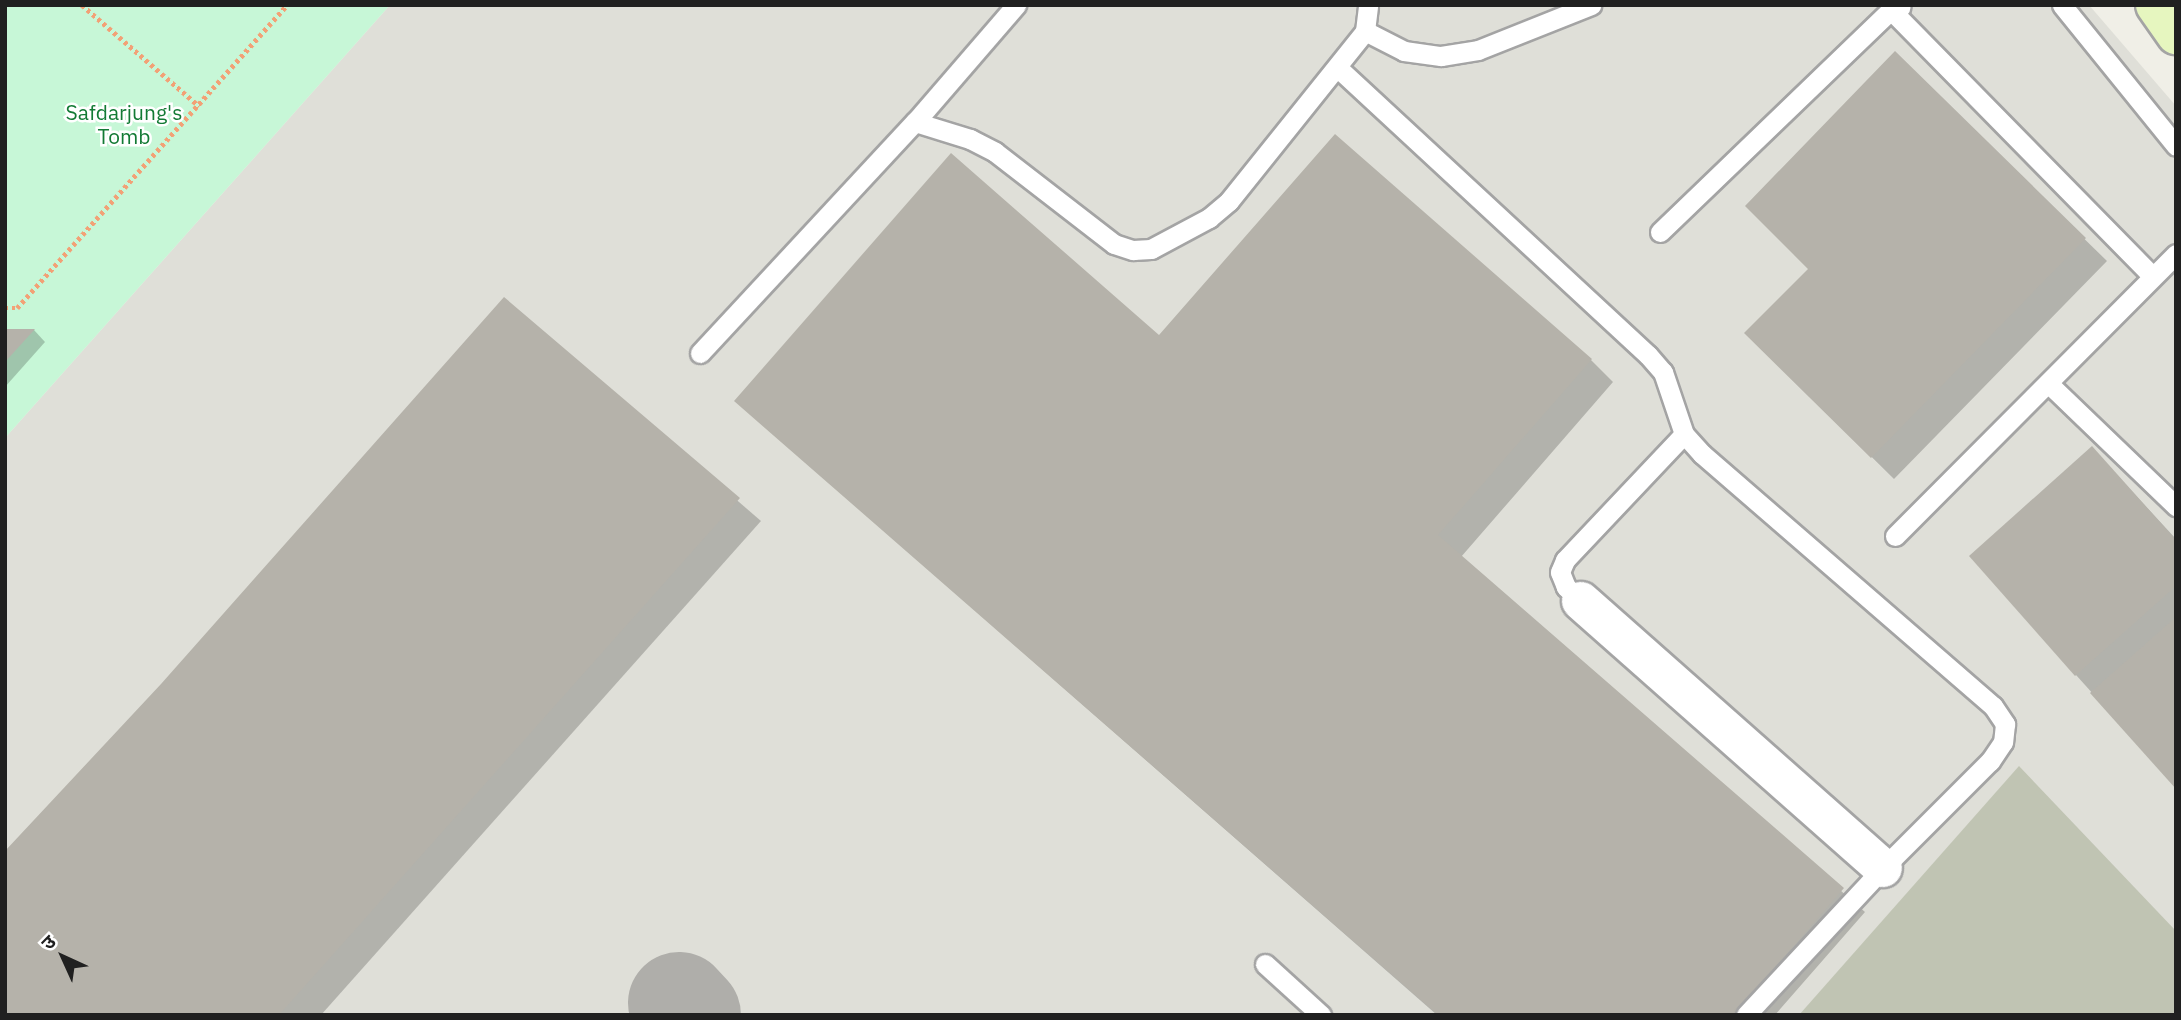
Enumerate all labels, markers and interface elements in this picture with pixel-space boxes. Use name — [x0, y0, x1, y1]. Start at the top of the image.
park label: Safdarjung's Tomb — [66, 99, 182, 149]
north arrow — [28, 922, 98, 992]
text: उ — [36, 930, 61, 955]

